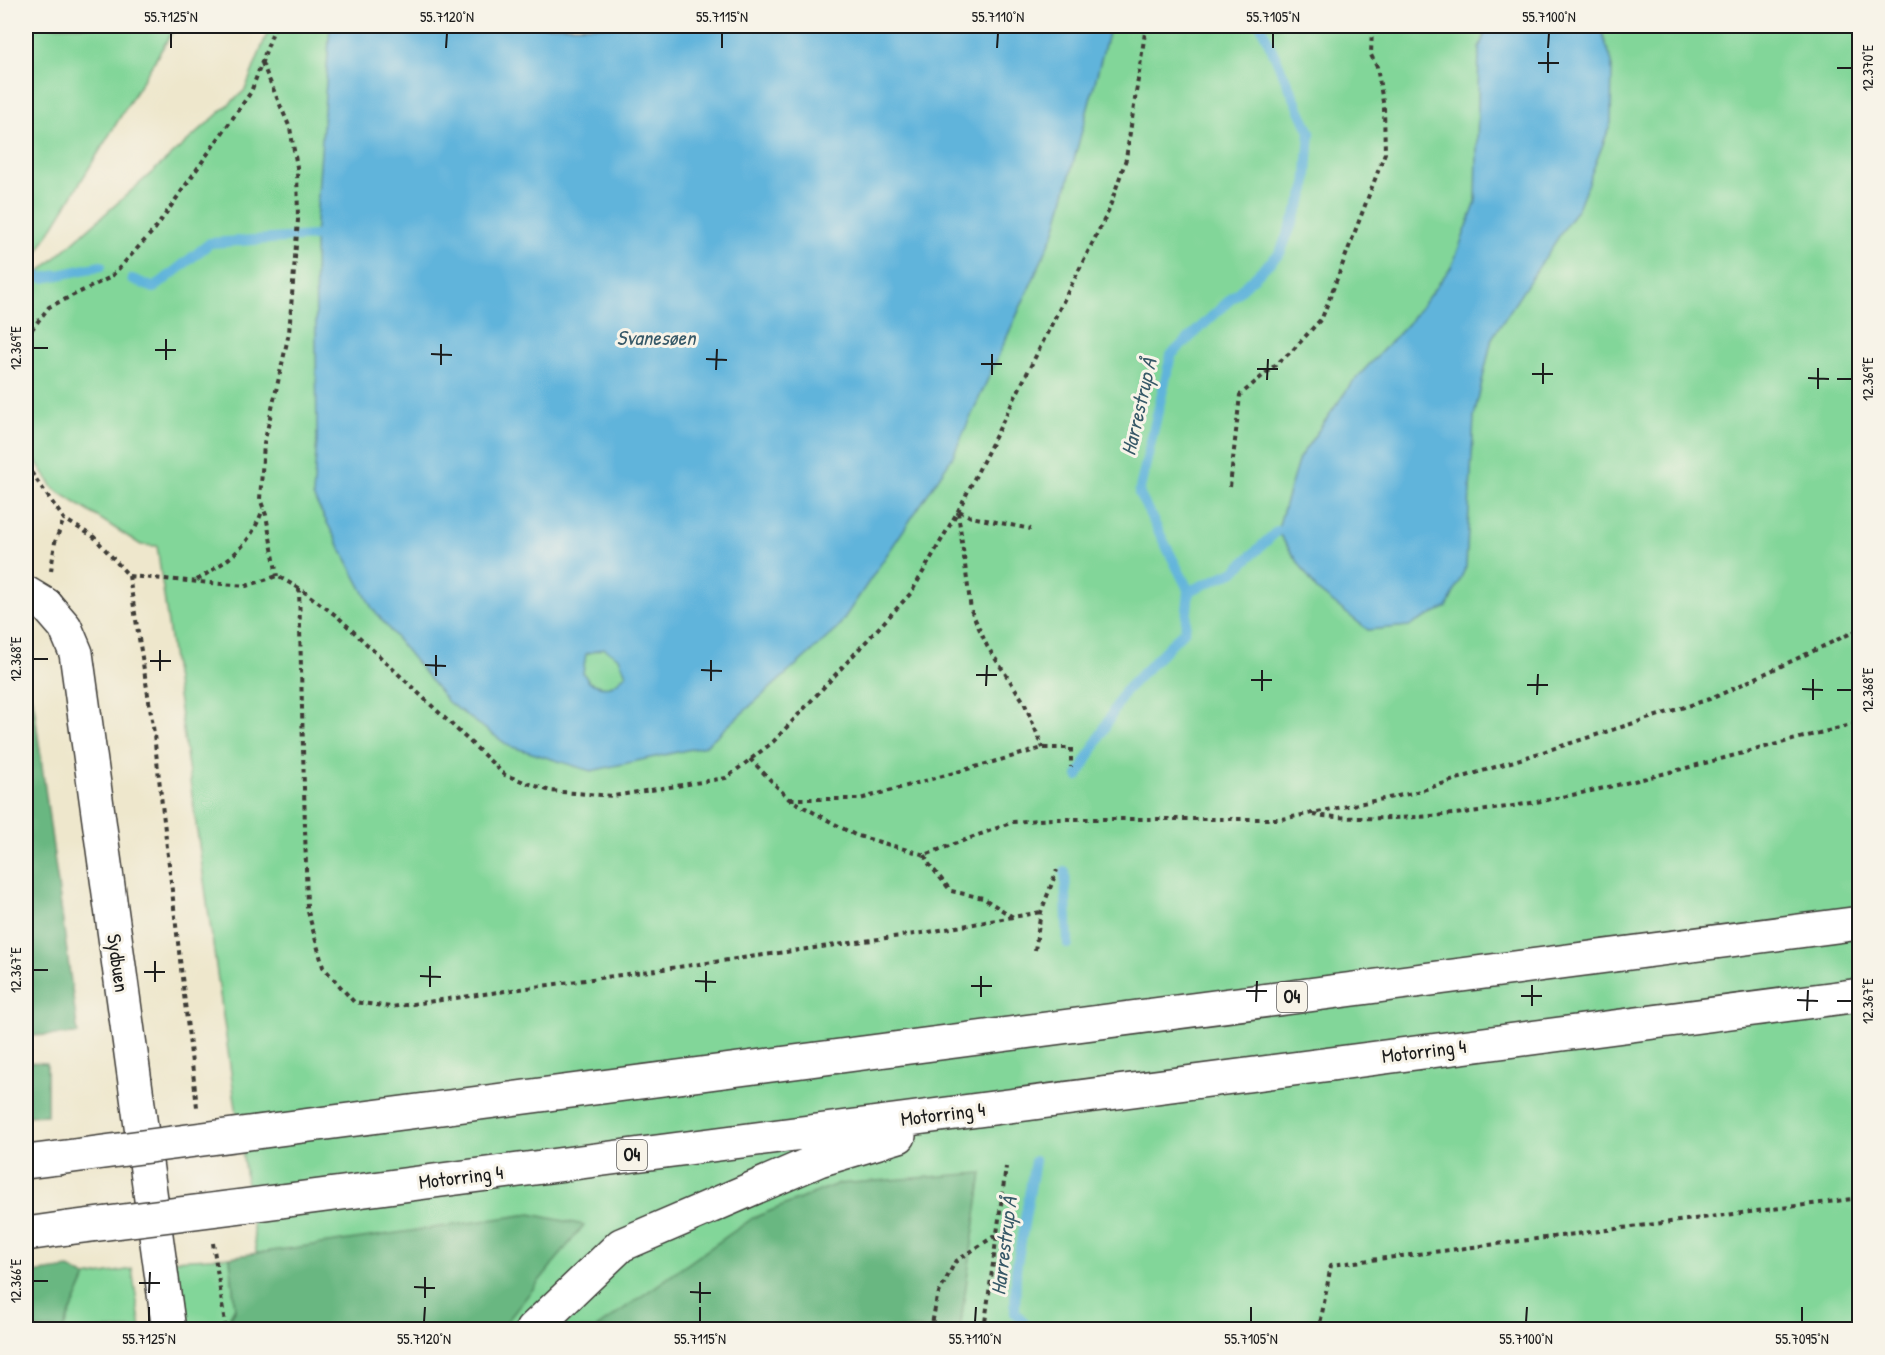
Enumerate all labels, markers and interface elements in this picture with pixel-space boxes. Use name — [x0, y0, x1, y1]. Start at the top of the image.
text: 55.7125°N — [144, 6, 198, 27]
text: 55.7120°N — [420, 6, 474, 27]
text: 55.7115°N — [696, 6, 748, 27]
text: 55.7110°N — [972, 6, 1024, 27]
text: 55.7105°N — [1246, 6, 1300, 27]
text: 55.7100°N — [1522, 6, 1576, 27]
text: 12.370°E — [1857, 44, 1878, 91]
water label: Svanesøen — [617, 323, 697, 352]
text: 12.369°E — [5, 326, 26, 370]
water label: Harrestrup Å — [1113, 354, 1164, 458]
text: 12.369°E — [1857, 357, 1878, 401]
text: 12.368°E — [5, 636, 26, 682]
text: 12.368°E — [1857, 667, 1878, 713]
street label: Sydbuen — [101, 932, 136, 994]
text: 12.367°E — [5, 947, 26, 993]
text: 12.367°E — [1857, 978, 1878, 1024]
road number: O4 — [1277, 982, 1307, 1012]
street label: Motorring 4 — [1380, 1032, 1468, 1069]
street label: Motorring 4 — [899, 1095, 987, 1132]
road number: O4 — [617, 1140, 647, 1170]
street label: Motorring 4 — [417, 1158, 505, 1195]
water label: Harrestrup Å — [983, 1194, 1024, 1297]
text: 12.366°E — [5, 1258, 26, 1303]
text: 55.7125°N — [122, 1328, 176, 1349]
text: 55.7120°N — [397, 1328, 451, 1349]
text: 55.7115°N — [674, 1328, 726, 1349]
text: 55.7110°N — [949, 1328, 1001, 1349]
text: 55.7105°N — [1224, 1328, 1278, 1349]
text: 55.7100°N — [1499, 1328, 1553, 1349]
text: 55.7095°N — [1775, 1328, 1829, 1349]

